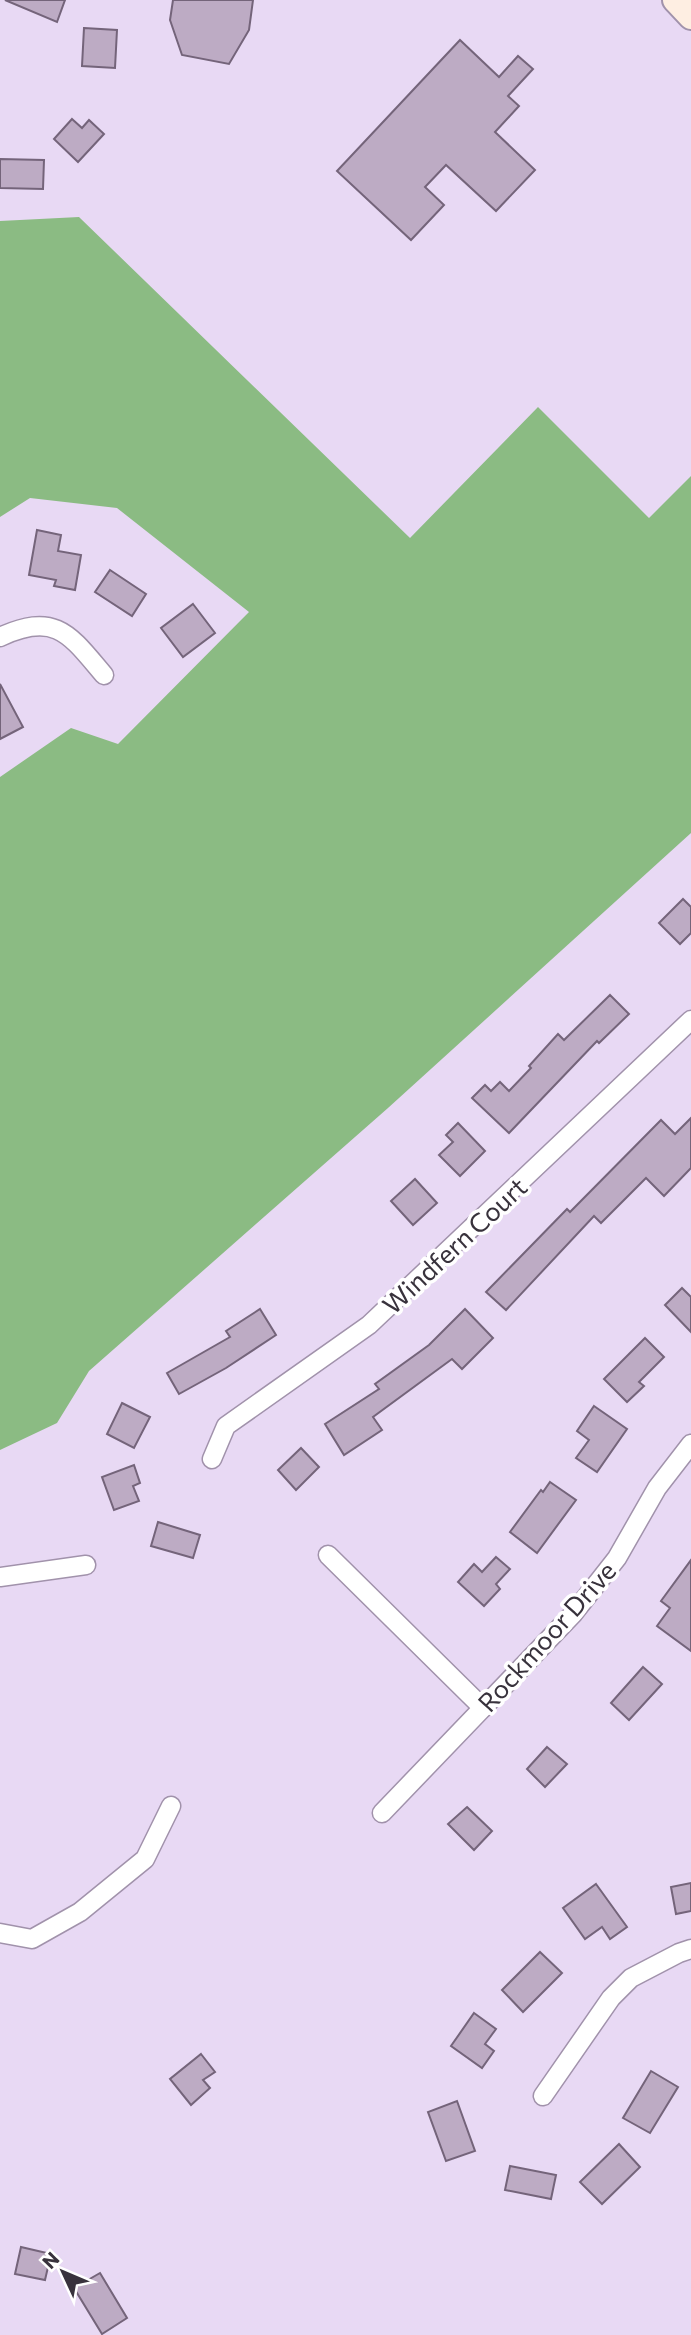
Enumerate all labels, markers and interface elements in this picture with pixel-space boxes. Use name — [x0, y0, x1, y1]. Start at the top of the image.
street label: Windfern Court — [376, 1170, 532, 1320]
street label: Rockmoor Drive — [471, 1555, 621, 1717]
north arrow — [28, 2237, 98, 2307]
text: N — [37, 2247, 64, 2273]

